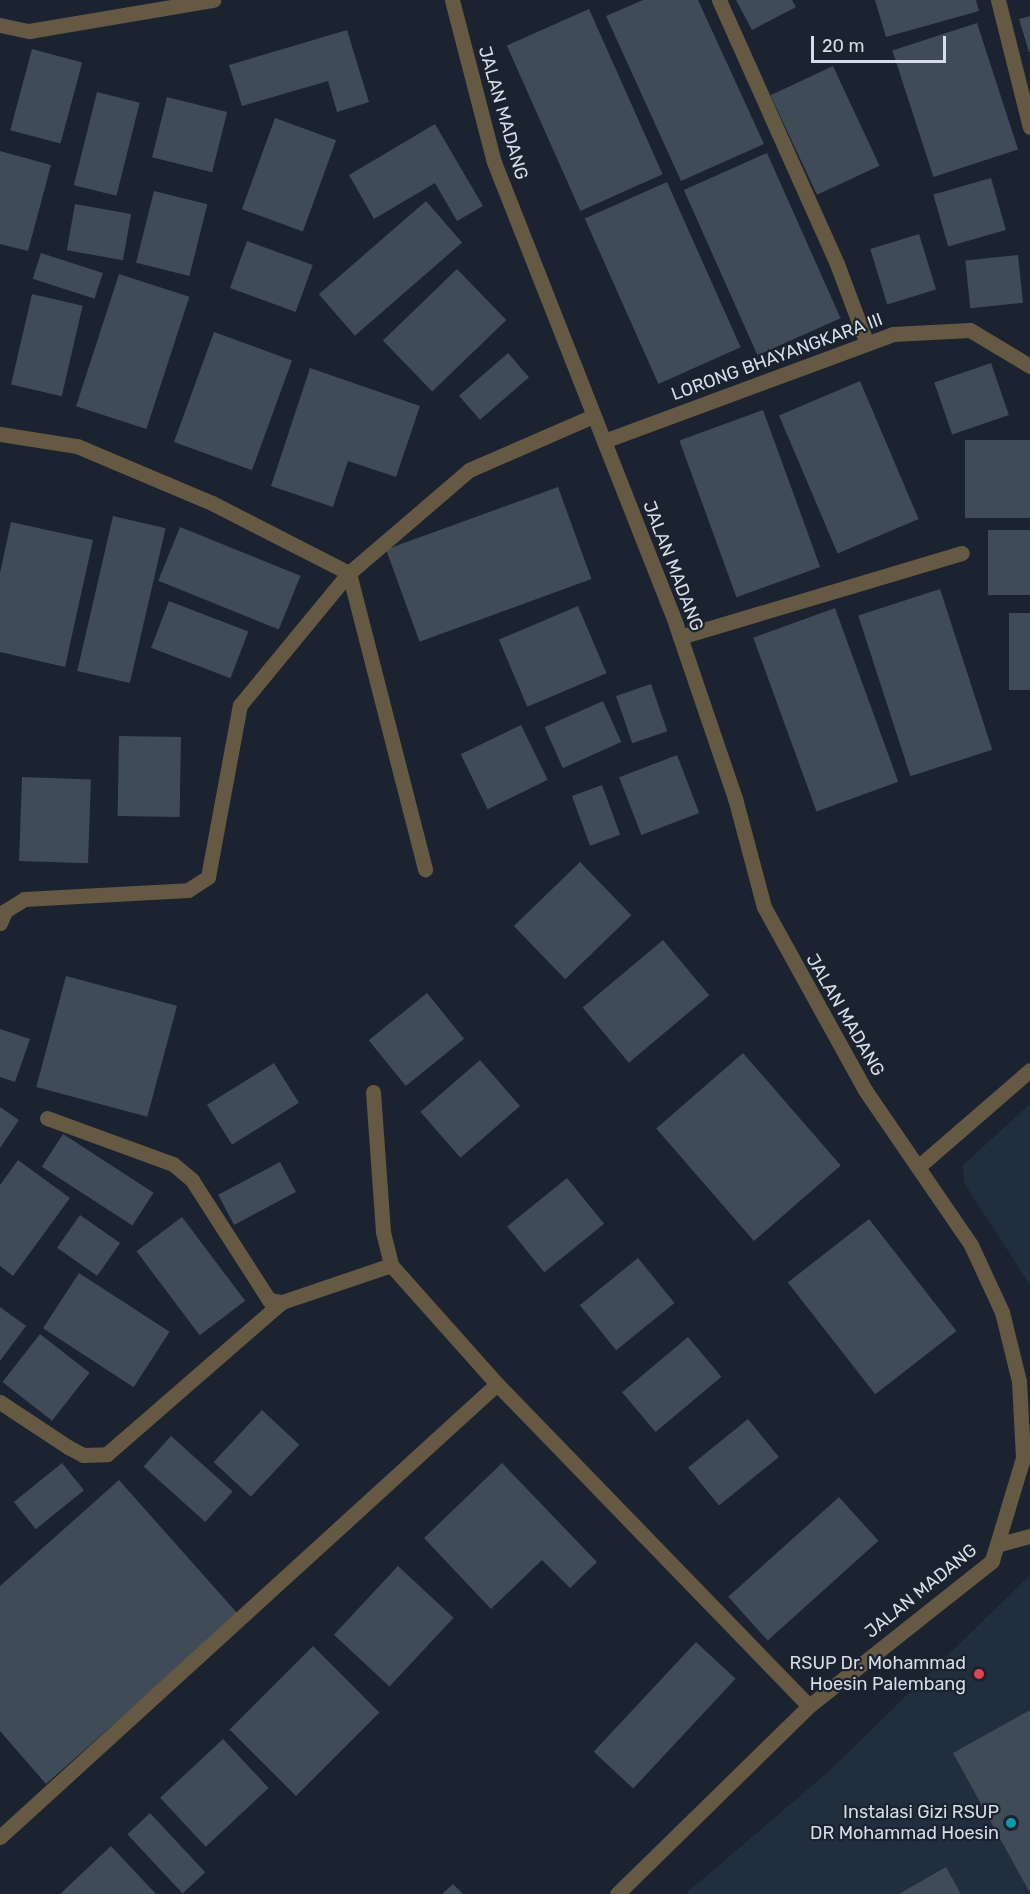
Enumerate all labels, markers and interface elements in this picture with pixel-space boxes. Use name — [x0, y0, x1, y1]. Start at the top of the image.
scale bar — [814, 24, 949, 62]
text: 20 m — [822, 35, 864, 57]
street label: JALAN MADANG — [474, 44, 532, 182]
street label: LORONG BHAYANGKARA III — [668, 309, 886, 405]
street label: JALAN MADANG — [638, 498, 708, 634]
street label: JALAN MADANG — [801, 950, 889, 1080]
street label: JALAN MADANG — [861, 1539, 981, 1643]
place label: RSUP Dr. Mohammad Hoesin Palembang — [789, 1653, 966, 1696]
marker: RSUP Dr. Mohammad Hoesin Palembang — [970, 1665, 988, 1683]
place label: Instalasi Gizi RSUP DR Mohammad Hoesin — [810, 1802, 999, 1844]
marker: Instalasi Gizi RSUP DR Mohammad Hoesin — [1004, 1816, 1018, 1830]

